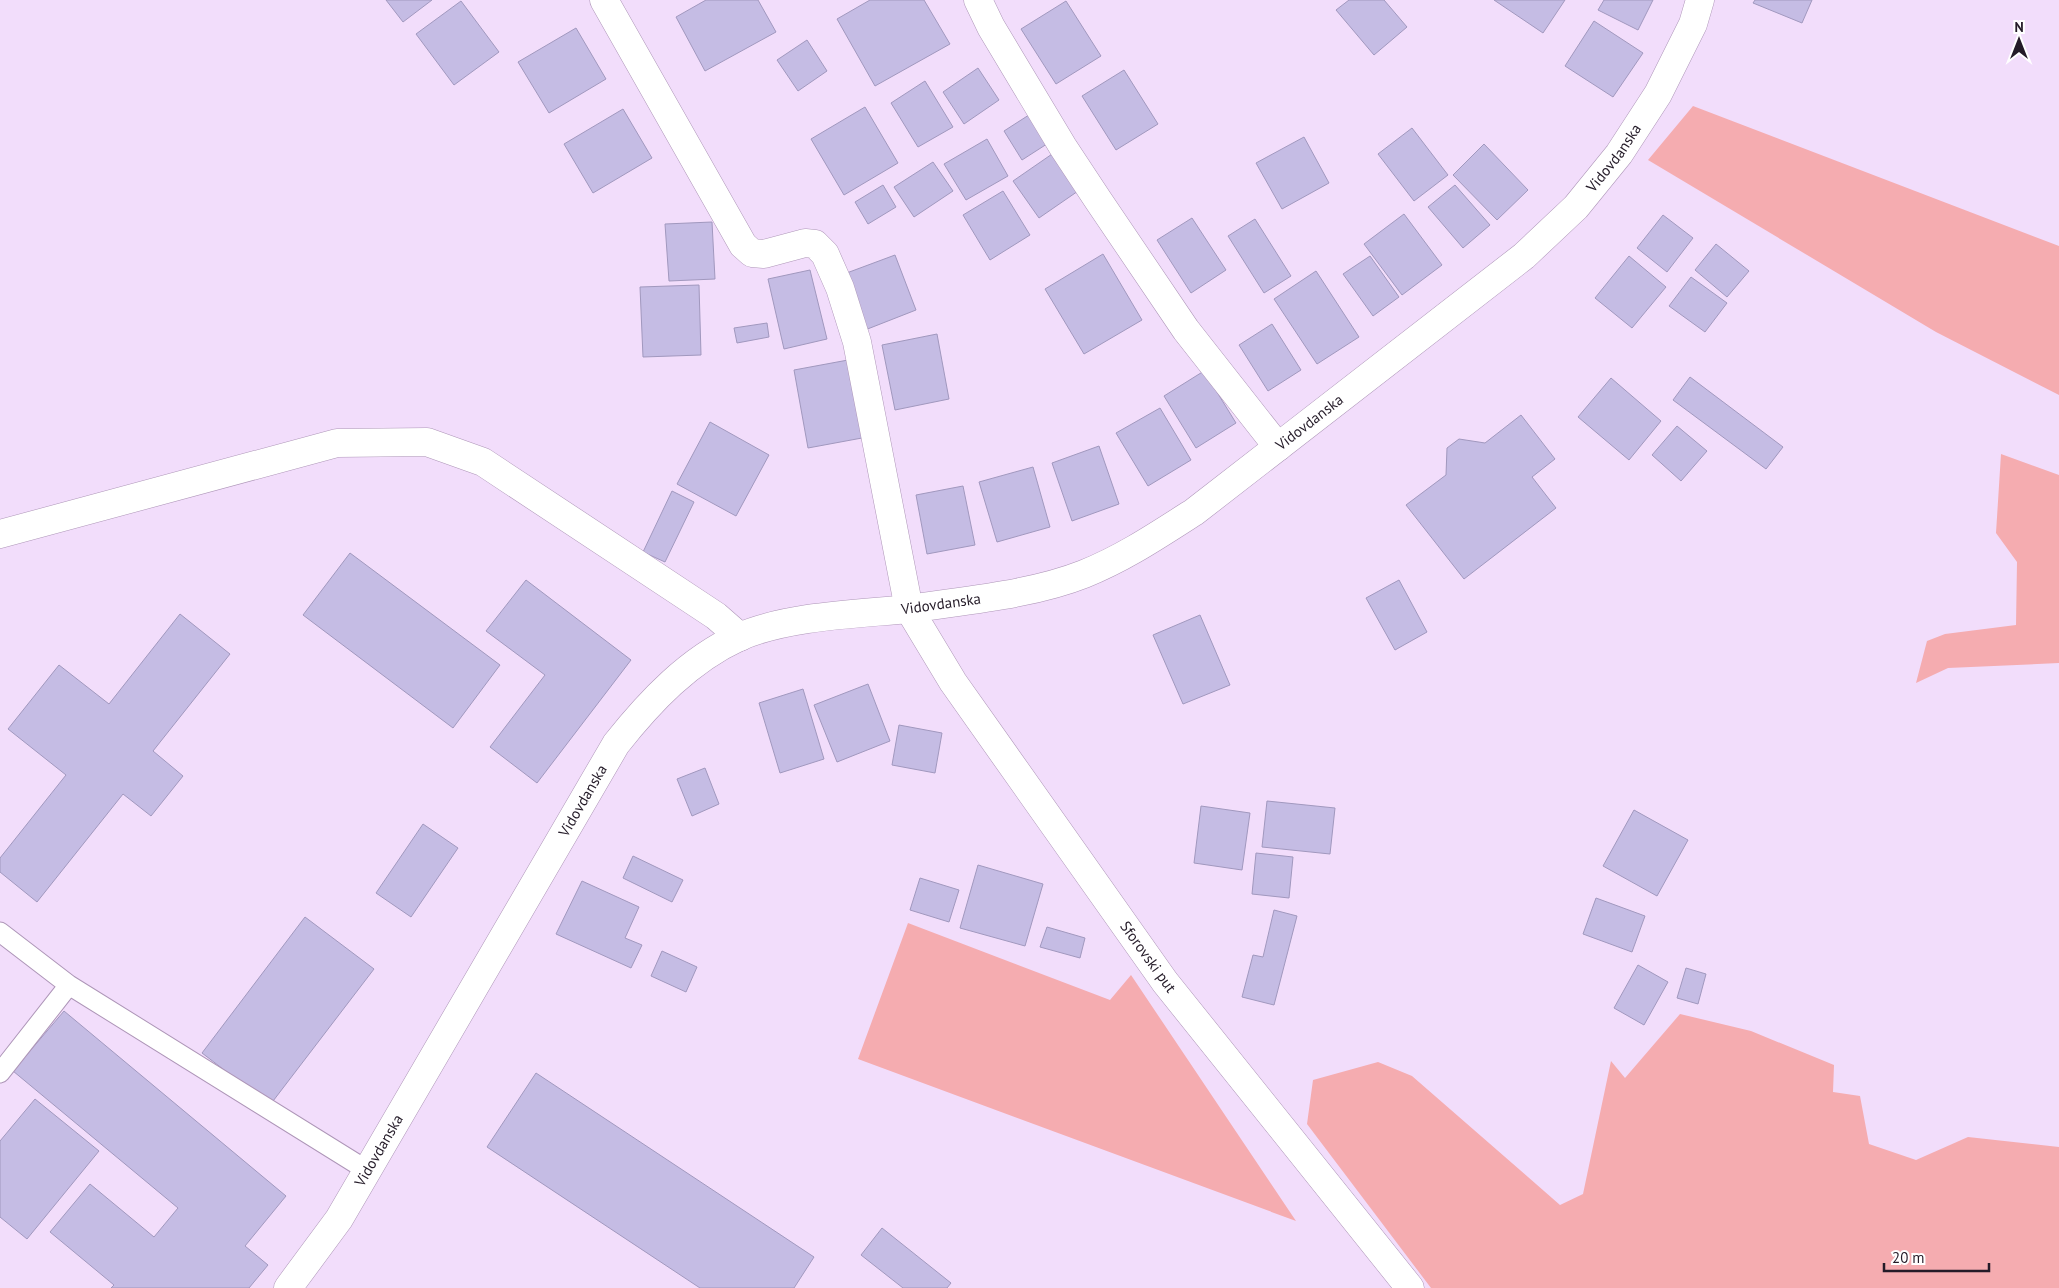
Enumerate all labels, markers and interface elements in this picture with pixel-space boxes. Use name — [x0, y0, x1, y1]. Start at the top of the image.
north arrow — [1994, 15, 2044, 65]
text: N — [2014, 18, 2024, 36]
street label: Vidovdanska — [1581, 120, 1645, 197]
street label: Vidovdanska — [1271, 390, 1347, 455]
street label: Vidovdanska — [899, 589, 982, 619]
street label: Vidovdanska — [554, 761, 611, 841]
street label: Sforovski put — [1116, 917, 1181, 996]
street label: Vidovdanska — [349, 1111, 407, 1191]
scale bar — [1884, 1240, 1989, 1272]
text: 20 m — [1892, 1248, 1925, 1267]

